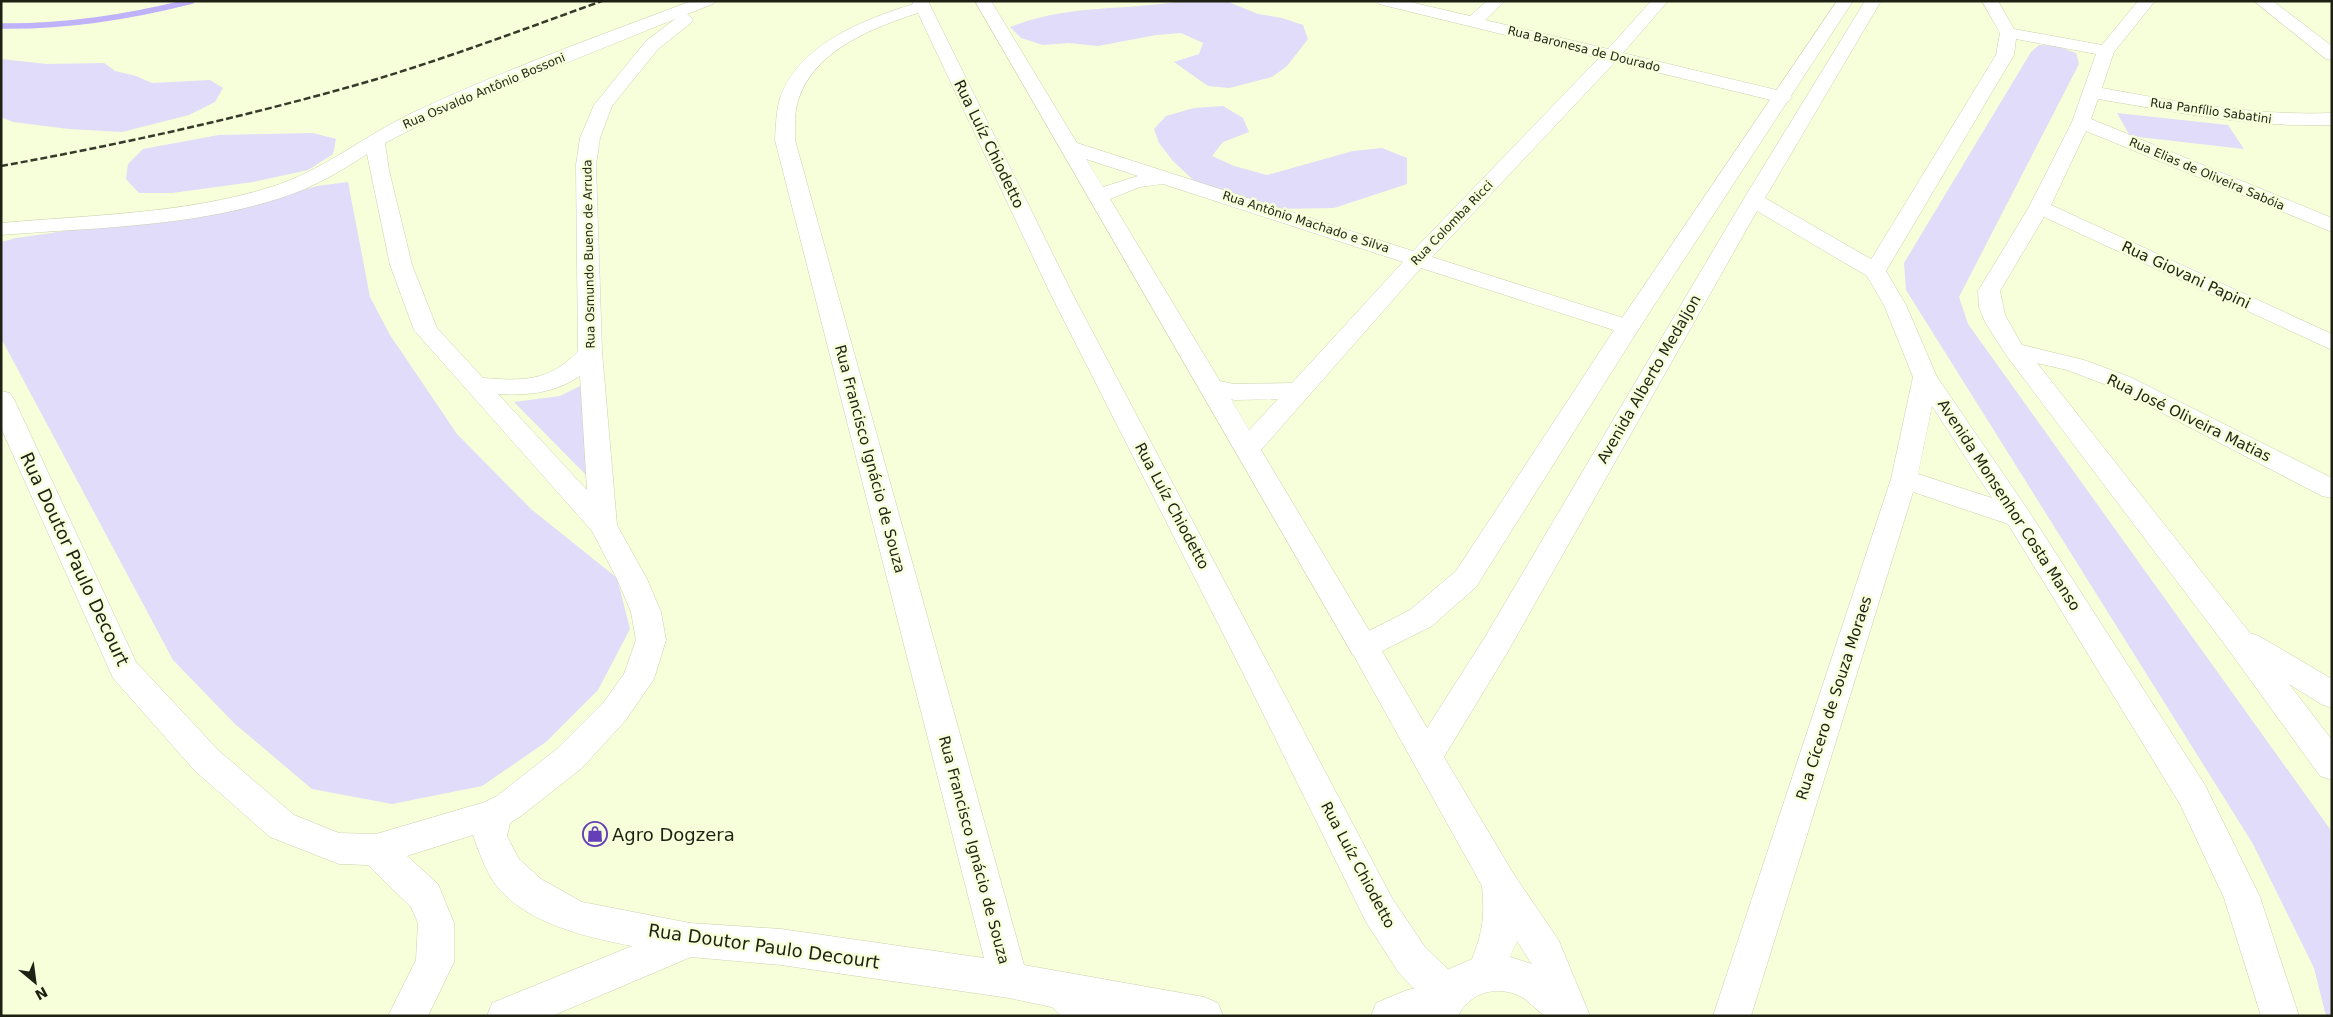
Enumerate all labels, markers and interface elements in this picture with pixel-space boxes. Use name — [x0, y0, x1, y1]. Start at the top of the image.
street label: Rua Baronesa de Dourado — [1506, 23, 1662, 75]
street label: Rua Osvaldo Antônio Bossoni — [401, 50, 567, 132]
street label: Rua Luíz Chiodetto — [950, 77, 1028, 211]
street label: Rua Panfílio Sabatini — [2149, 96, 2273, 126]
street label: Rua Elias de Oliveira Sabóia — [2127, 135, 2287, 213]
street label: Rua Osmundo Bueno de Arruda — [580, 159, 598, 349]
street label: Rua Colomba Ricci — [1408, 178, 1496, 268]
street label: Rua Antônio Machado e Silva — [1221, 188, 1391, 256]
street label: Rua Giovani Papini — [2119, 237, 2253, 313]
street label: Avenida Alberto Medaljon — [1593, 291, 1705, 467]
street label: Rua Francisco Ignácio de Souza — [831, 343, 909, 575]
street label: Rua José Oliveira Matias — [2104, 370, 2274, 466]
street label: Avenida Monsenhor Costa Manso — [1934, 396, 2084, 614]
street label: Rua Luíz Chiodetto — [1131, 440, 1213, 572]
street label: Rua Doutor Paulo Decourt — [16, 449, 134, 669]
street label: Rua Cícero de Souza Moraes — [1792, 594, 1876, 802]
street label: Rua Francisco Ignácio de Souza — [935, 734, 1013, 966]
street label: Rua Luíz Chiodetto — [1317, 799, 1399, 931]
shop icon: Agro Dogzera — [582, 821, 608, 847]
place label: Agro Dogzera — [612, 824, 735, 845]
street label: Rua Doutor Paulo Decourt — [647, 919, 881, 973]
north arrow — [10, 957, 60, 1007]
text: N — [32, 984, 50, 1003]

